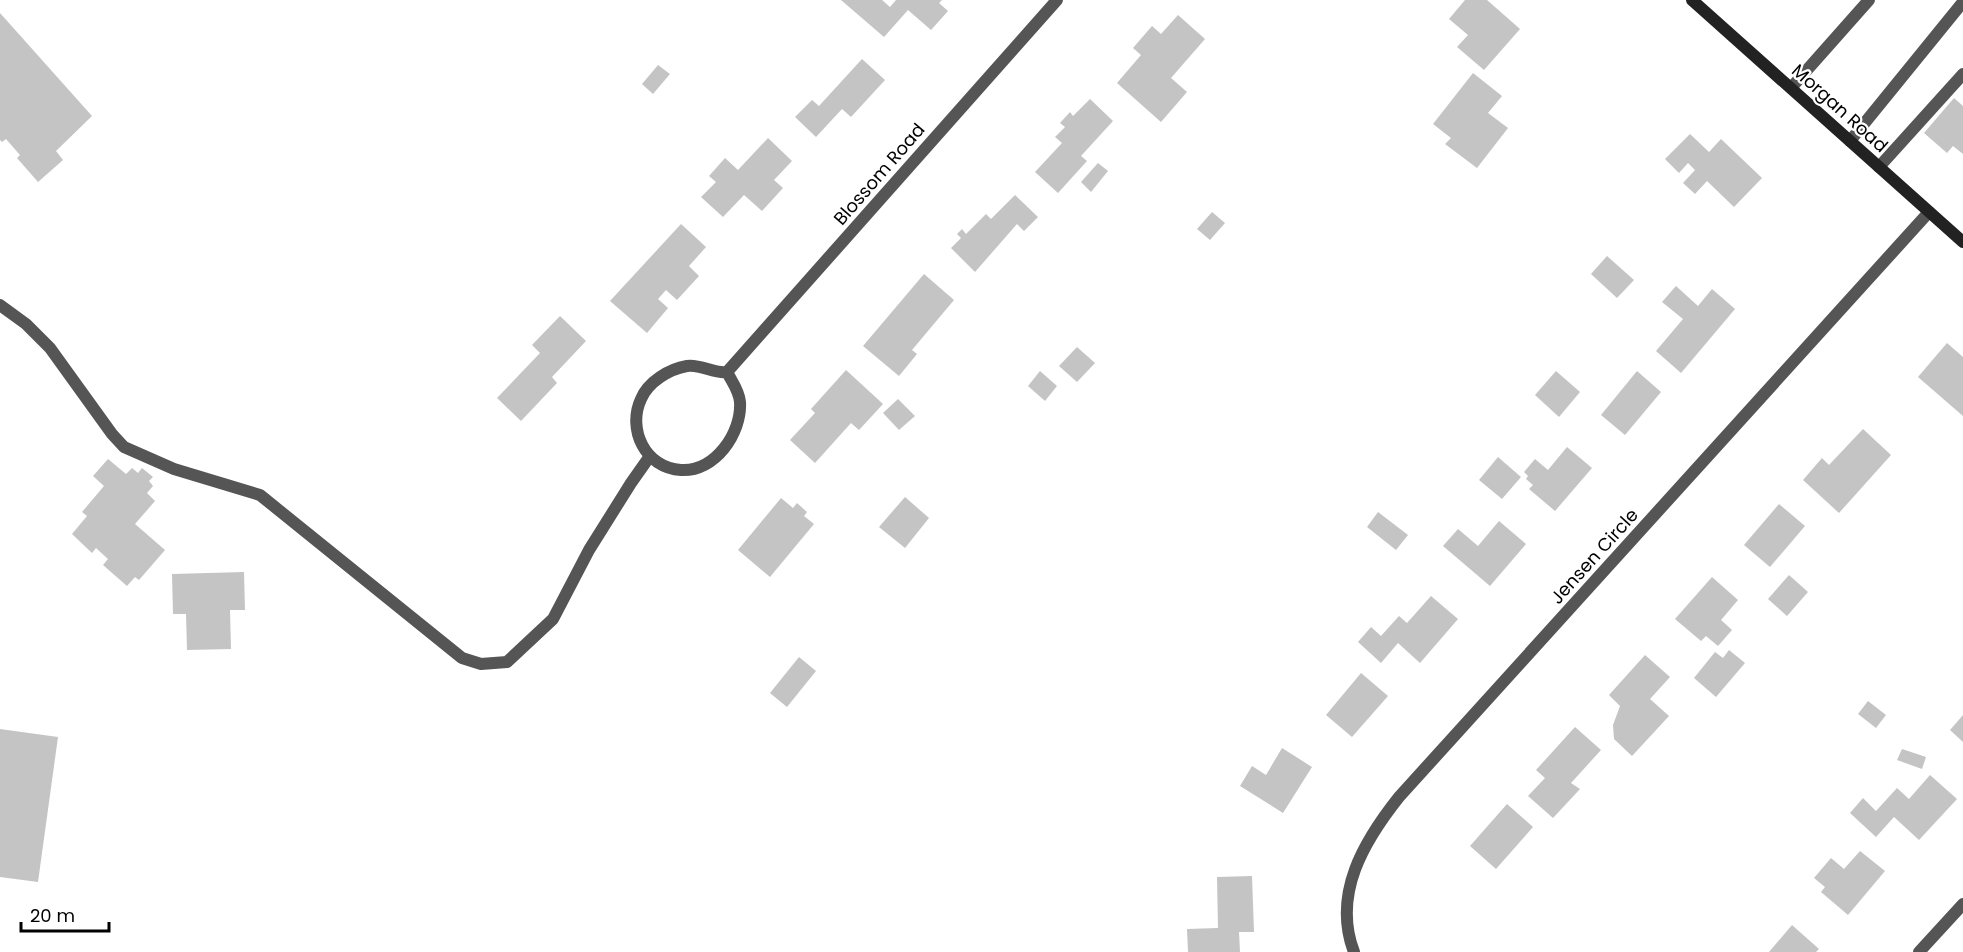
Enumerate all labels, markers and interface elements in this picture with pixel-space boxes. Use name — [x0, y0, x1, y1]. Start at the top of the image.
street label: Morgan Road — [1787, 58, 1893, 158]
street label: Blossom Road — [828, 118, 930, 230]
street label: Jensen Circle — [1544, 503, 1644, 609]
scale bar — [21, 895, 110, 933]
text: 20 m — [30, 903, 75, 928]

